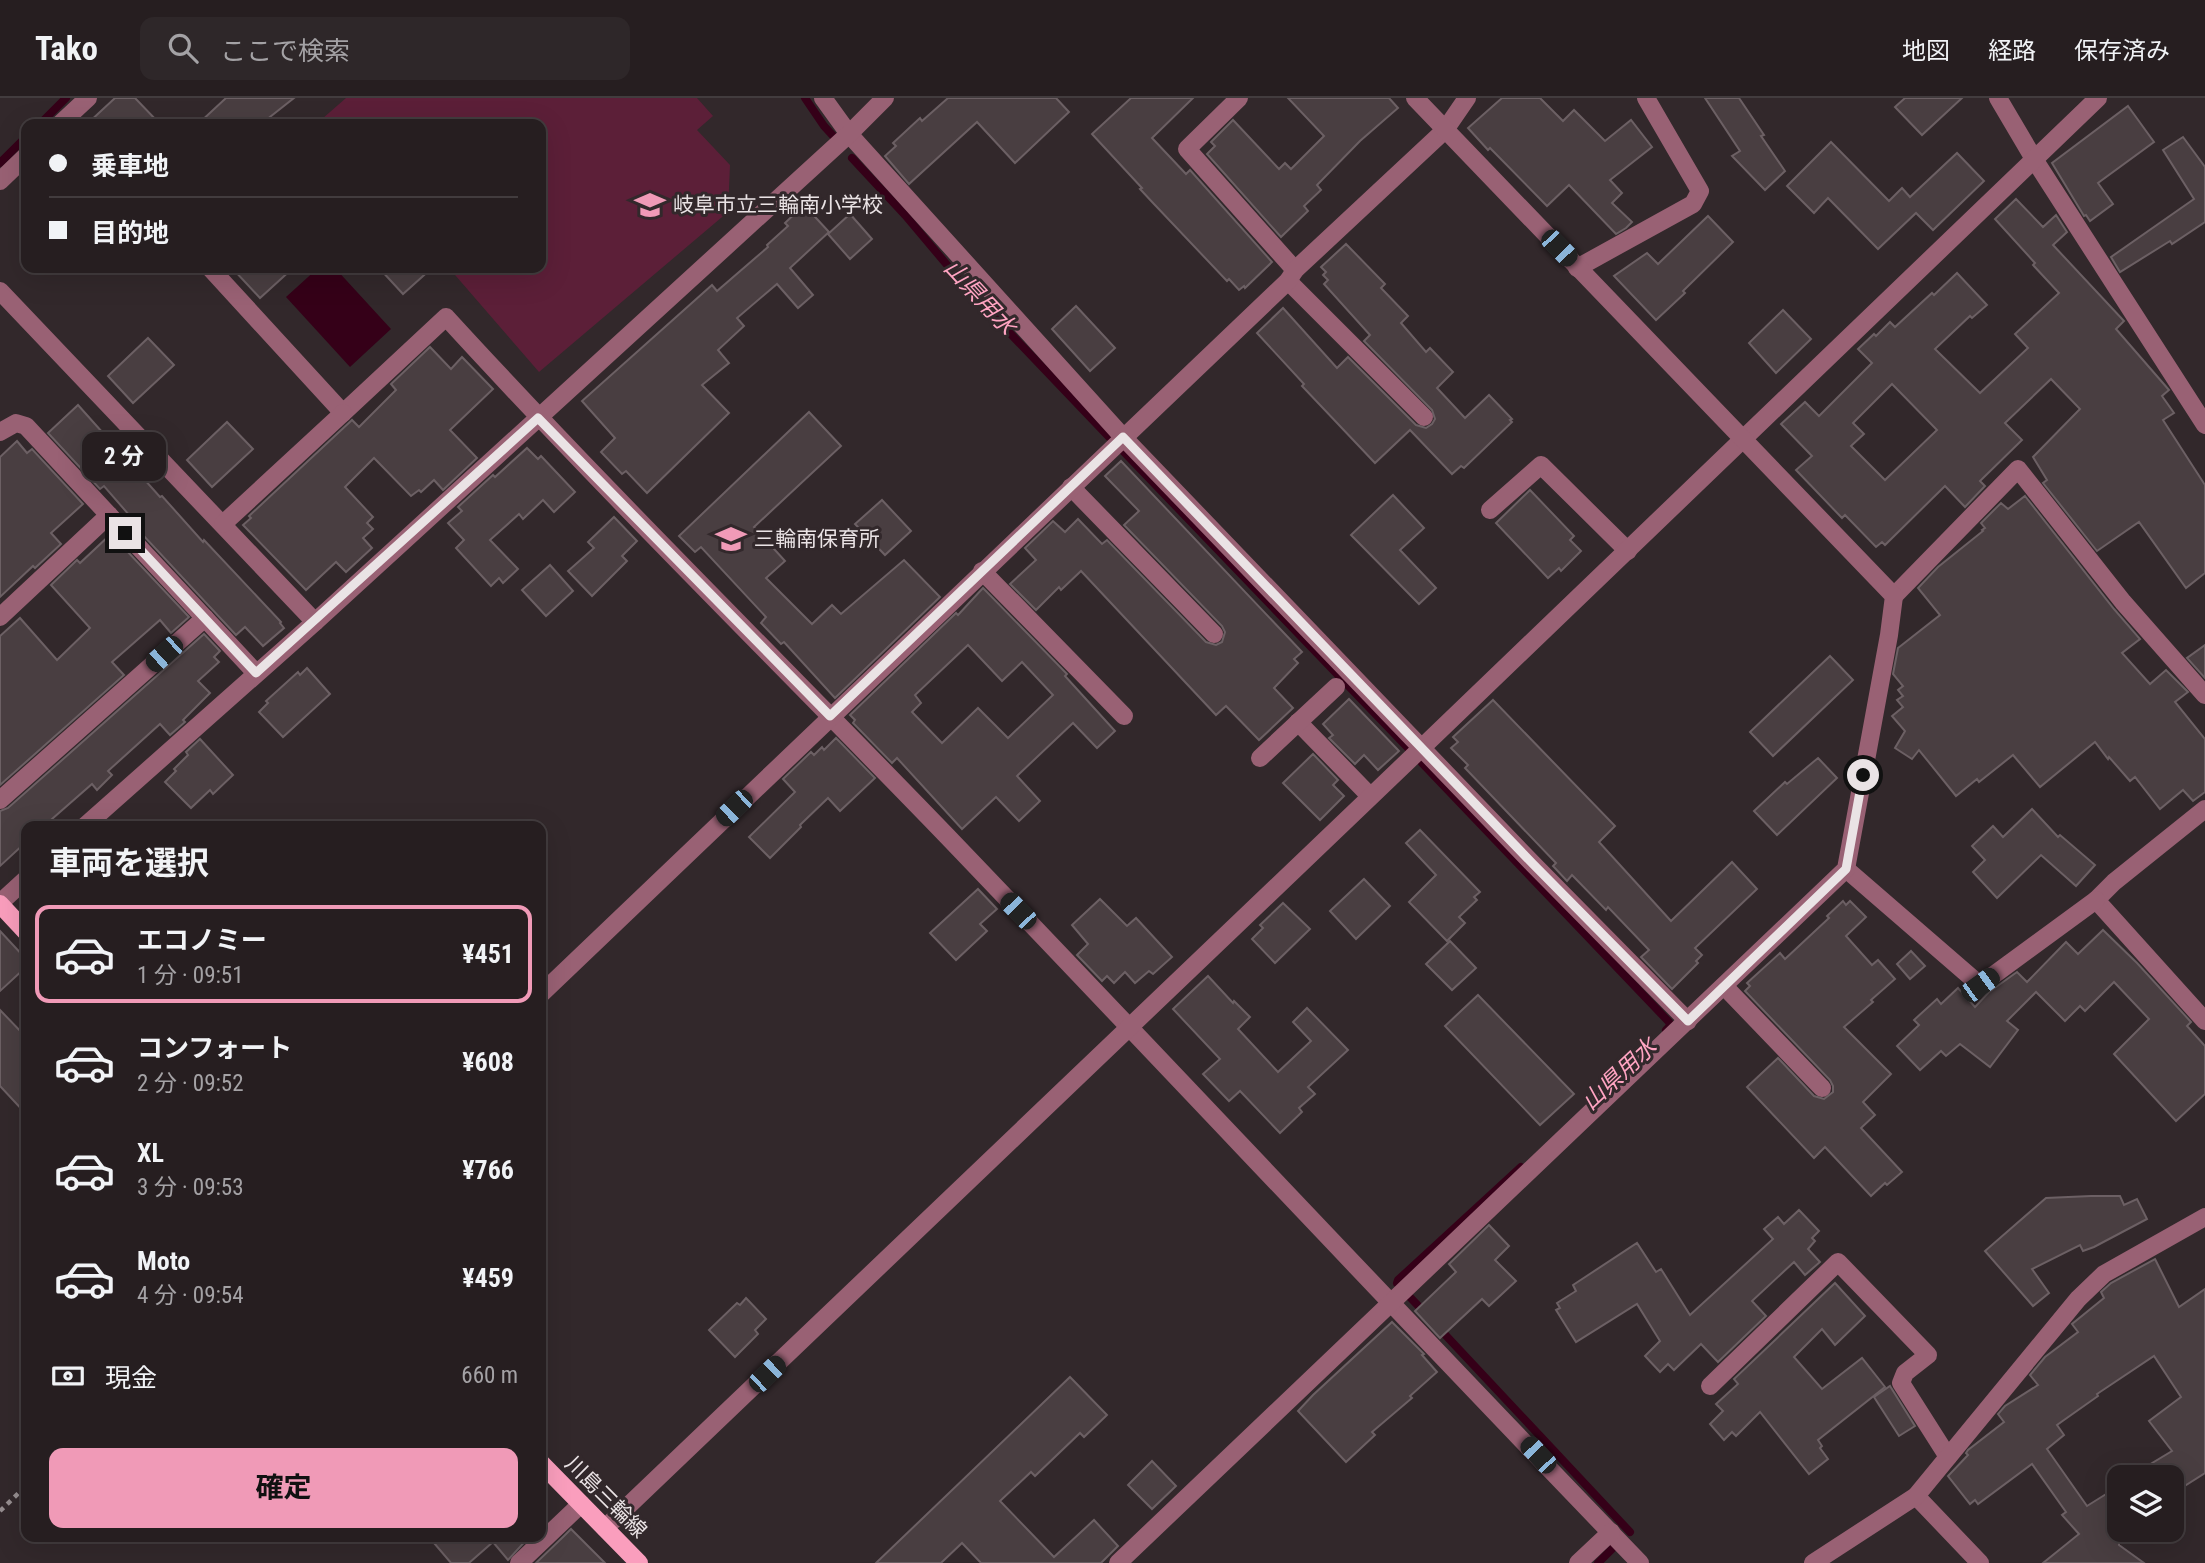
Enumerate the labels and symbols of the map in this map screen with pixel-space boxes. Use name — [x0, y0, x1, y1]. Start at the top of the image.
school or university icon: 岐阜市立三輪南小学校 — [633, 188, 667, 222]
place label: 岐阜市立三輪南小学校 — [673, 193, 883, 217]
car — [1537, 226, 1582, 270]
water label: 山県用水 — [938, 254, 1023, 342]
callout: 2 分 — [83, 432, 167, 480]
route end — [109, 517, 141, 549]
school or university icon: 三輪南保育所 — [714, 522, 748, 556]
place label: 三輪南保育所 — [754, 527, 880, 551]
car — [142, 632, 187, 676]
route start — [1847, 759, 1879, 791]
car — [712, 786, 757, 830]
car — [996, 889, 1041, 933]
car — [1957, 964, 2004, 1006]
water label: 山県用水 — [1576, 1031, 1664, 1116]
car — [745, 1352, 790, 1396]
car — [1516, 1432, 1561, 1478]
street label: 川島三輪線 — [560, 1451, 652, 1543]

